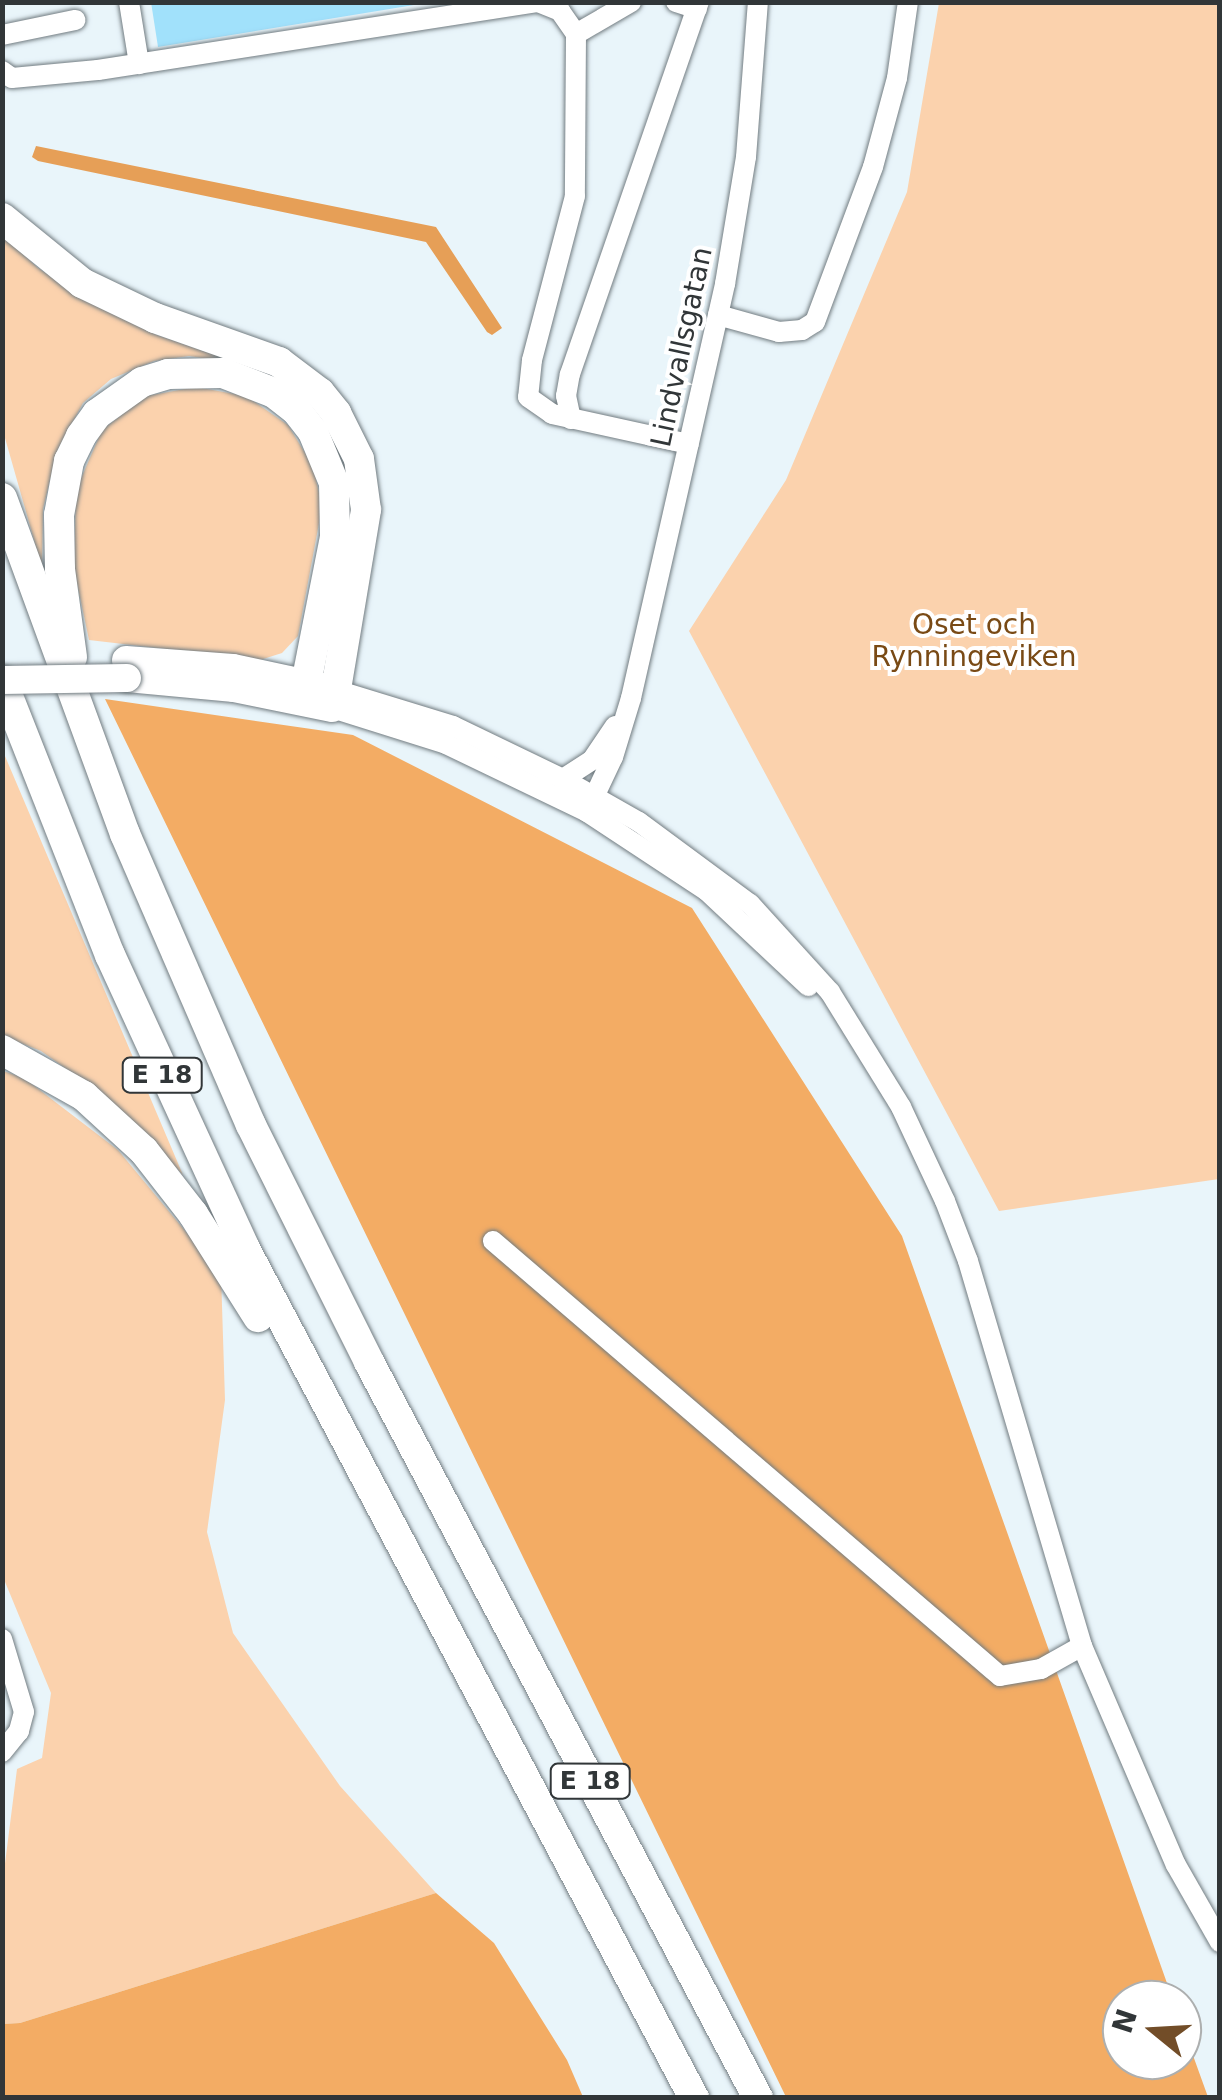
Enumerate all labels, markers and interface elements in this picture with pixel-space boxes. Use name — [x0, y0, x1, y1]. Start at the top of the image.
street label: Lindvallsgatan — [644, 244, 720, 450]
park label: Oset och Rynningeviken — [871, 608, 1077, 674]
road number: E 18 — [120, 1055, 204, 1095]
road number: E 18 — [548, 1761, 632, 1801]
north arrow — [1102, 1980, 1202, 2080]
text: N — [1106, 2005, 1144, 2037]

